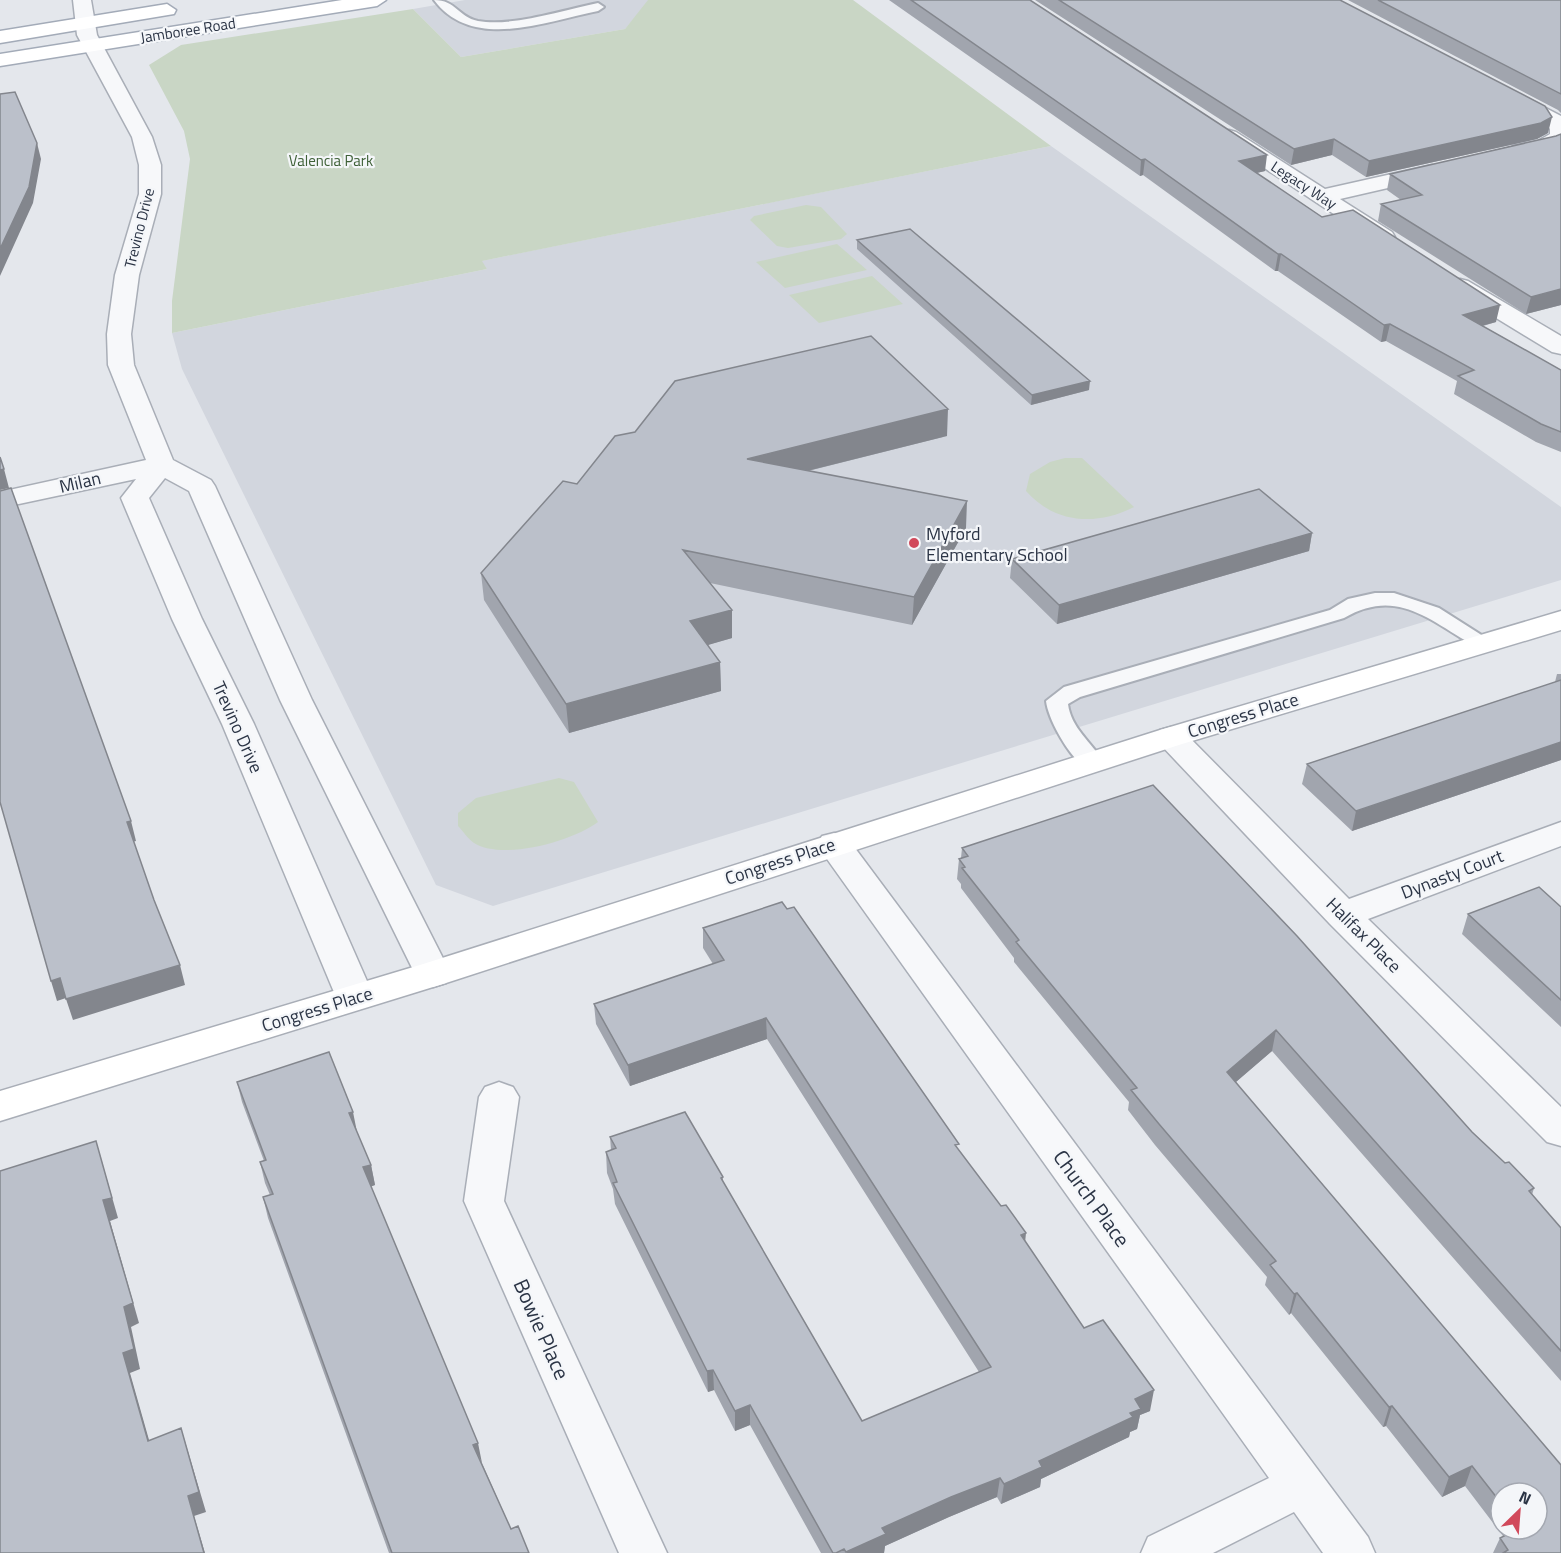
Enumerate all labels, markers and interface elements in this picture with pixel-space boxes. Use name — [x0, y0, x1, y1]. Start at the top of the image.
street label: Jamboree Road — [139, 11, 237, 49]
park label: Valencia Park — [289, 149, 373, 172]
street label: Legacy Way — [1266, 155, 1342, 215]
street label: Trevino Drive — [118, 186, 160, 270]
street label: Milan — [57, 464, 103, 500]
place label: Myford Elementary School — [926, 520, 1068, 568]
marker: Myford Elementary School — [907, 536, 921, 550]
street label: Trevino Drive — [206, 677, 270, 777]
street label: Congress Place — [1184, 685, 1302, 745]
street label: Congress Place — [721, 830, 839, 892]
street label: Dynasty Court — [1397, 842, 1508, 906]
street label: Halifax Place — [1320, 891, 1408, 979]
street label: Congress Place — [258, 979, 376, 1039]
street label: Church Place — [1046, 1143, 1138, 1253]
street label: Bowie Place — [506, 1274, 578, 1384]
north arrow — [1489, 1481, 1549, 1541]
text: N — [1515, 1484, 1535, 1511]

